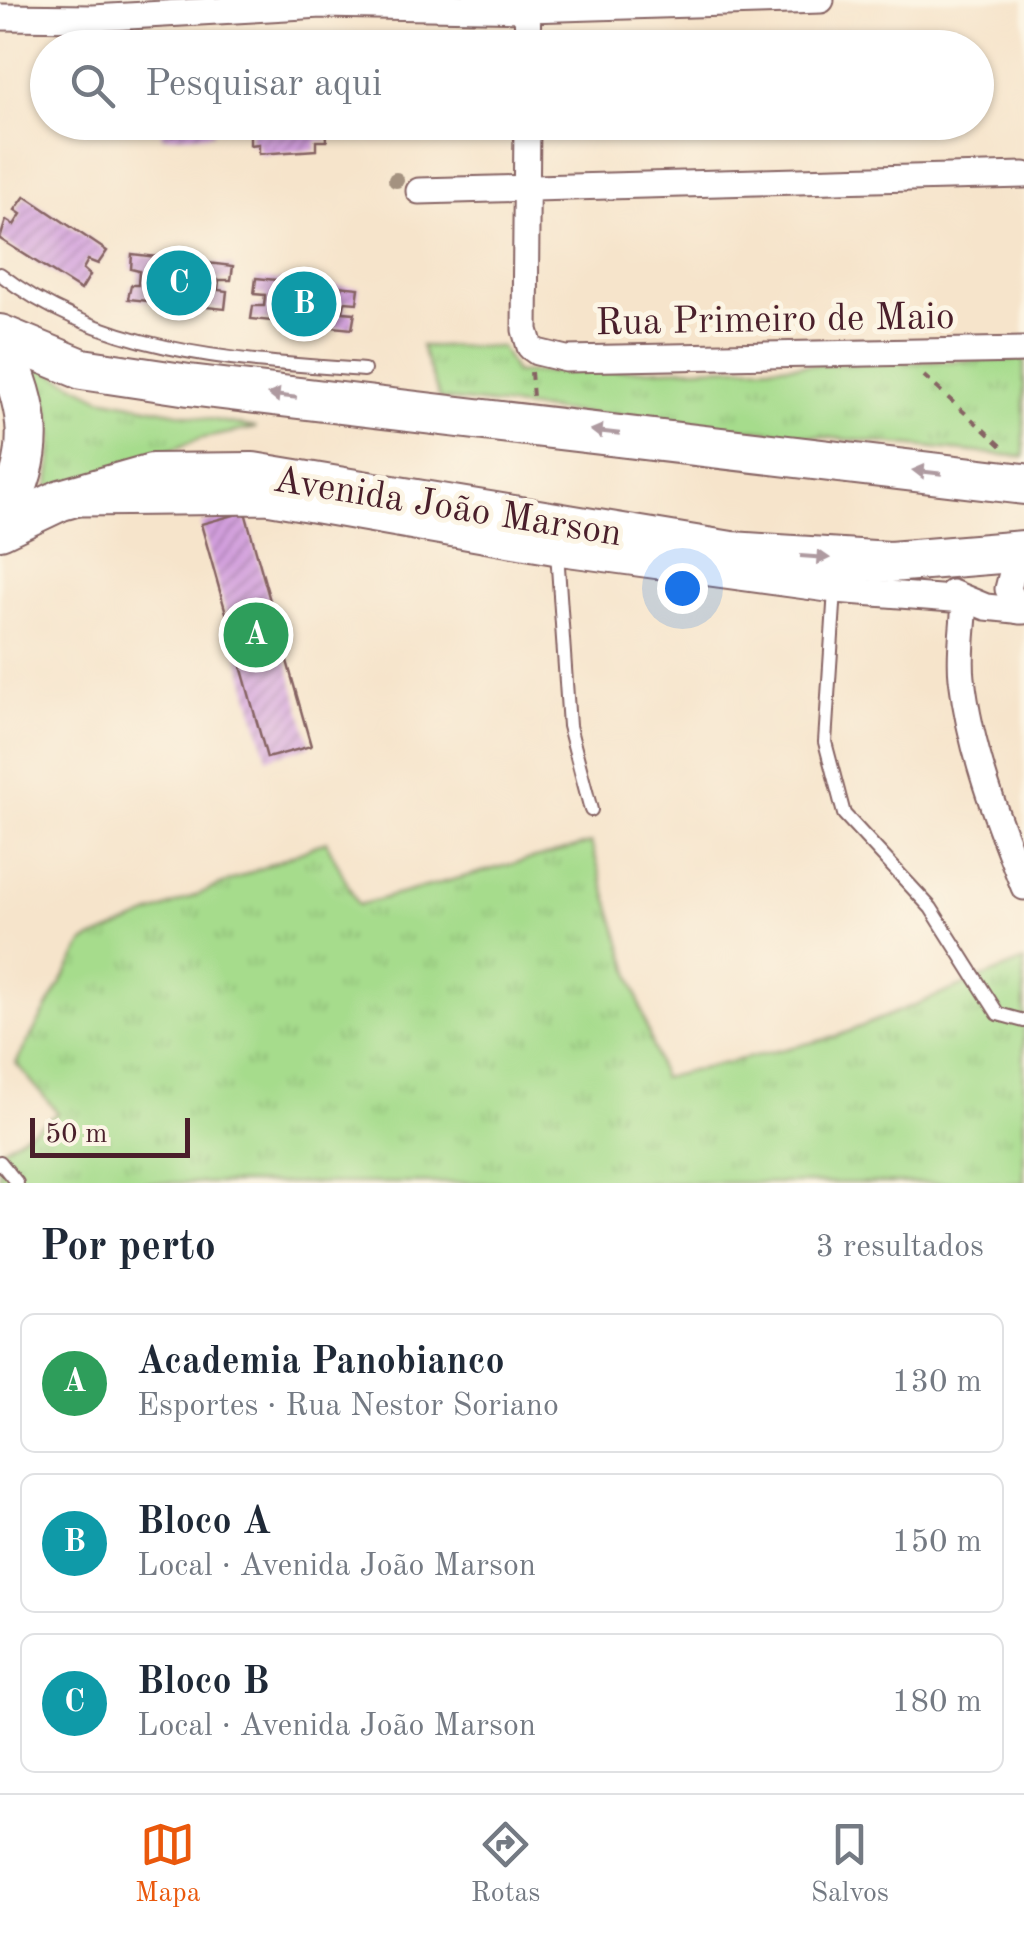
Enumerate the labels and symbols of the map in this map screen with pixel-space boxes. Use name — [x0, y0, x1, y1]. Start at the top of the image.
pin: C — [146, 246, 212, 320]
pin: B — [272, 266, 336, 342]
street label: Rua Primeiro de Maio — [595, 299, 955, 343]
one-way arrow — [265, 388, 297, 404]
one-way arrow — [588, 424, 620, 440]
street label: Avenida João Marson — [271, 462, 624, 554]
one-way arrow — [911, 464, 943, 480]
one-way arrow — [800, 550, 832, 566]
your location — [657, 563, 708, 614]
pin: A — [224, 598, 288, 672]
scale bar — [30, 1113, 190, 1158]

